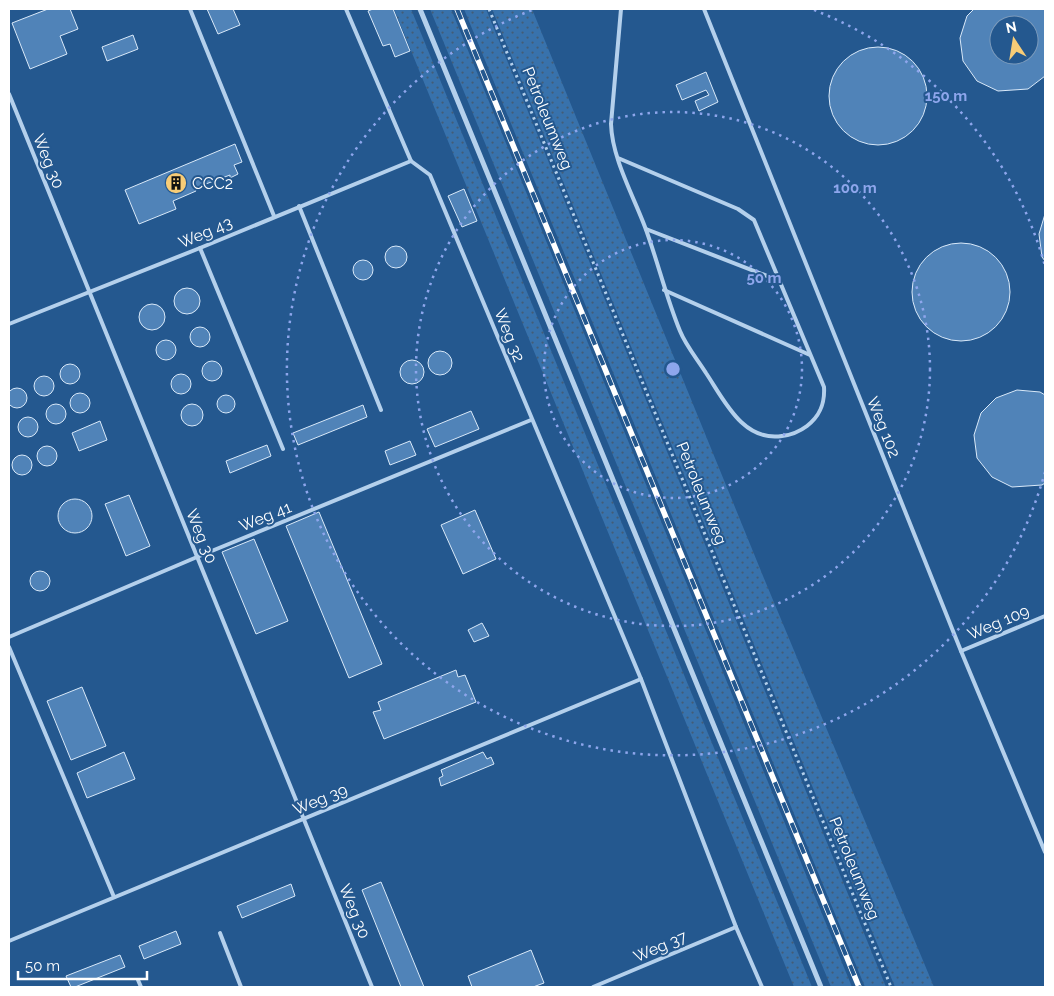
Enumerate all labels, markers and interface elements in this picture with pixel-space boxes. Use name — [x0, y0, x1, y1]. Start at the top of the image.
north arrow — [989, 15, 1039, 65]
text: N — [1004, 18, 1018, 36]
street label: Petroleumweg — [518, 64, 577, 172]
text: 150 m — [925, 87, 967, 105]
street label: Weg 30 — [29, 131, 68, 191]
building icon: CCC2 — [164, 171, 188, 195]
place label: CCC2 — [192, 174, 233, 193]
text: 100 m — [833, 179, 877, 197]
street label: Weg 43 — [176, 213, 235, 252]
text: 50 m — [746, 269, 782, 287]
street label: Weg 32 — [490, 306, 529, 365]
centre of rings — [664, 360, 682, 378]
street label: Weg 102 — [863, 394, 904, 460]
street label: Petroleumweg — [672, 439, 731, 547]
street label: Weg 41 — [236, 497, 294, 536]
street label: Weg 30 — [182, 506, 221, 566]
street label: Weg 109 — [965, 601, 1032, 644]
street label: Weg 39 — [290, 780, 350, 819]
street label: Petroleumweg — [825, 814, 884, 922]
street label: Weg 30 — [335, 881, 374, 941]
street label: Weg 37 — [631, 927, 690, 966]
scale bar — [18, 948, 146, 980]
text: 50 m — [25, 957, 60, 975]

